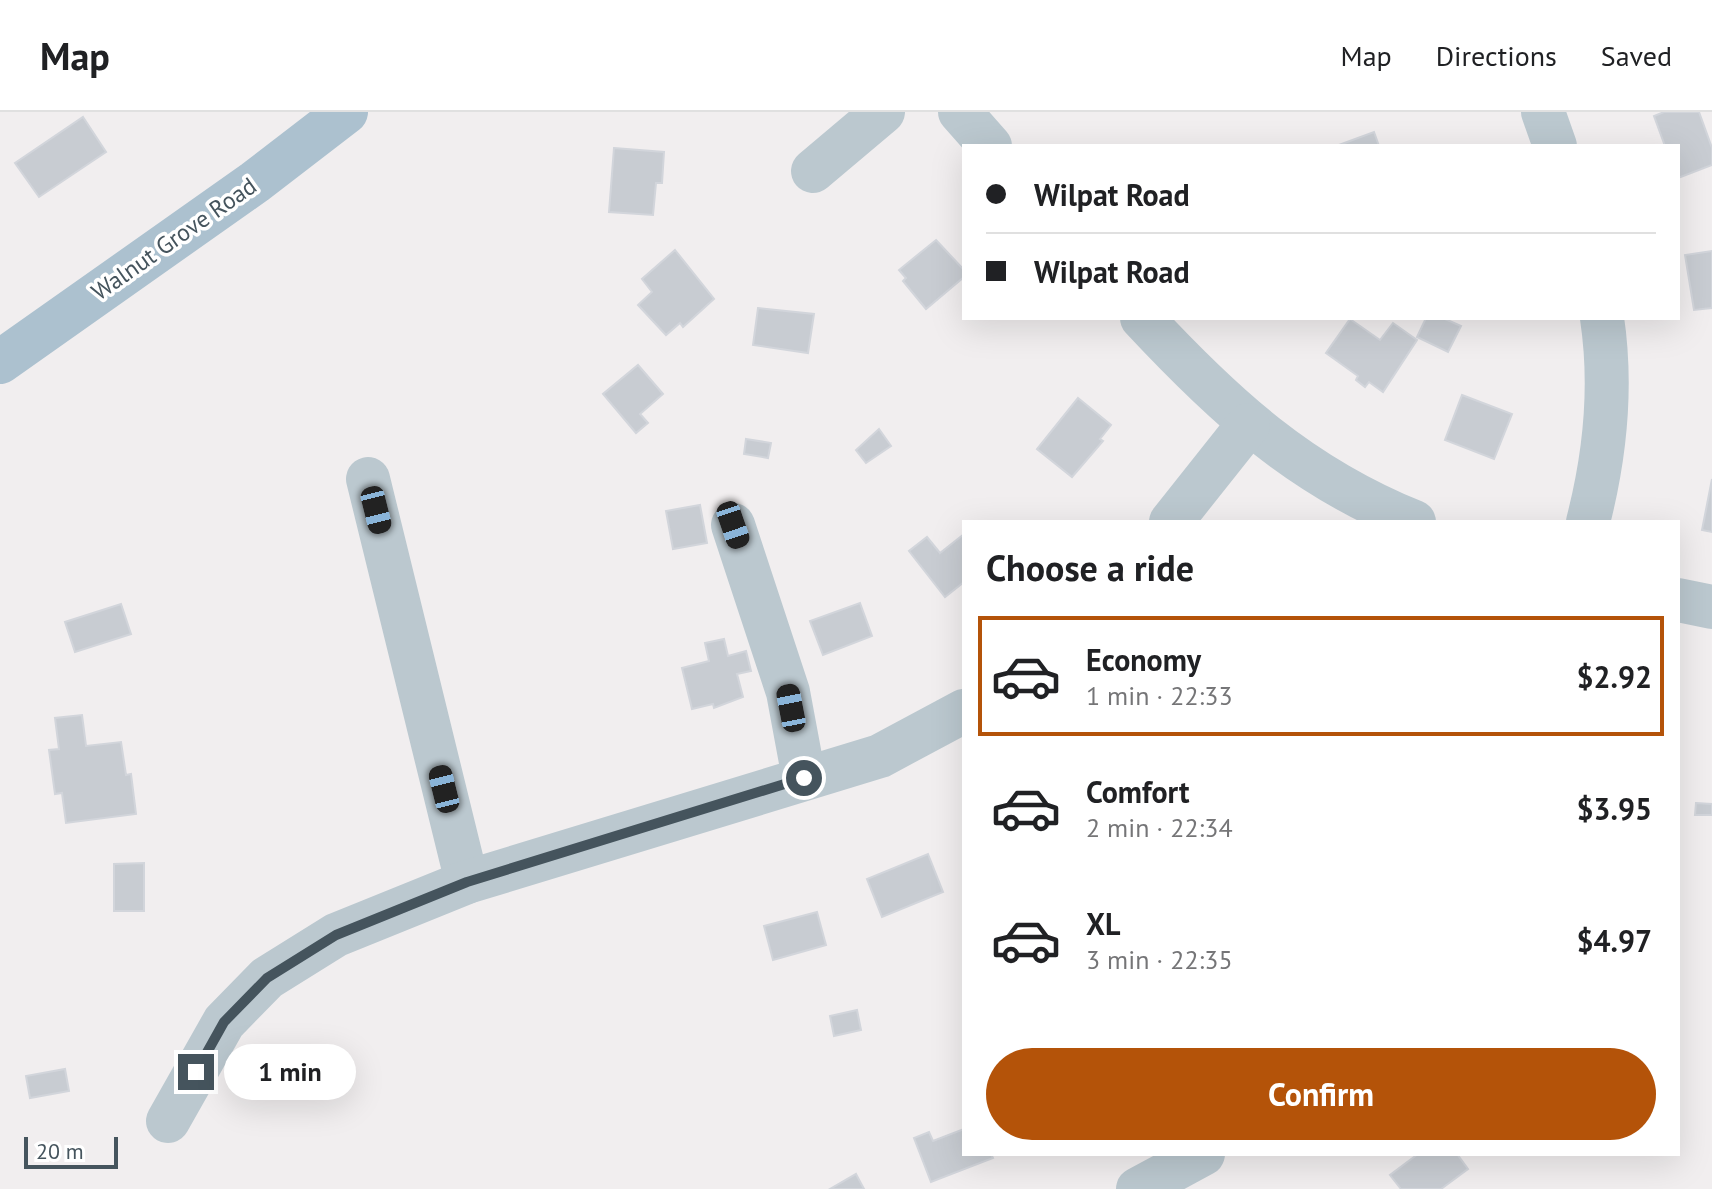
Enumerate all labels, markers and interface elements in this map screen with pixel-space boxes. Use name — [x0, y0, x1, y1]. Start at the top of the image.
text: Map — [40, 31, 110, 80]
text: Map — [1341, 37, 1392, 74]
text: Directions — [1436, 37, 1557, 74]
text: Saved — [1601, 37, 1672, 74]
street label: Walnut Grove Road — [85, 170, 262, 307]
text: Wilpat Road — [1034, 175, 1190, 214]
text: Wilpat Road — [1034, 252, 1190, 291]
car — [359, 484, 393, 536]
car — [714, 498, 752, 552]
text: Choose a ride — [986, 544, 1194, 591]
icon: car — [990, 640, 1062, 712]
text: Economy — [1086, 640, 1201, 679]
text: $2.92 — [1577, 657, 1652, 696]
text: 1 min · 22:33 — [1086, 679, 1233, 712]
car — [775, 682, 807, 734]
route start — [786, 760, 822, 796]
car — [427, 763, 461, 815]
icon: car — [990, 772, 1062, 844]
text: Comfort — [1086, 772, 1189, 811]
text: $3.95 — [1577, 789, 1652, 828]
text: 2 min · 22:34 — [1086, 811, 1233, 844]
icon: car — [990, 904, 1062, 976]
text: XL — [1086, 904, 1120, 943]
text: $4.97 — [1577, 921, 1652, 960]
text: 3 min · 22:35 — [1086, 943, 1233, 976]
callout: 1 min — [224, 1044, 356, 1100]
button: Confirm — [986, 1048, 1656, 1140]
route end — [178, 1054, 214, 1090]
text: 1 min — [258, 1055, 322, 1088]
scale bar — [24, 1133, 118, 1169]
text: 20 m — [36, 1137, 84, 1165]

